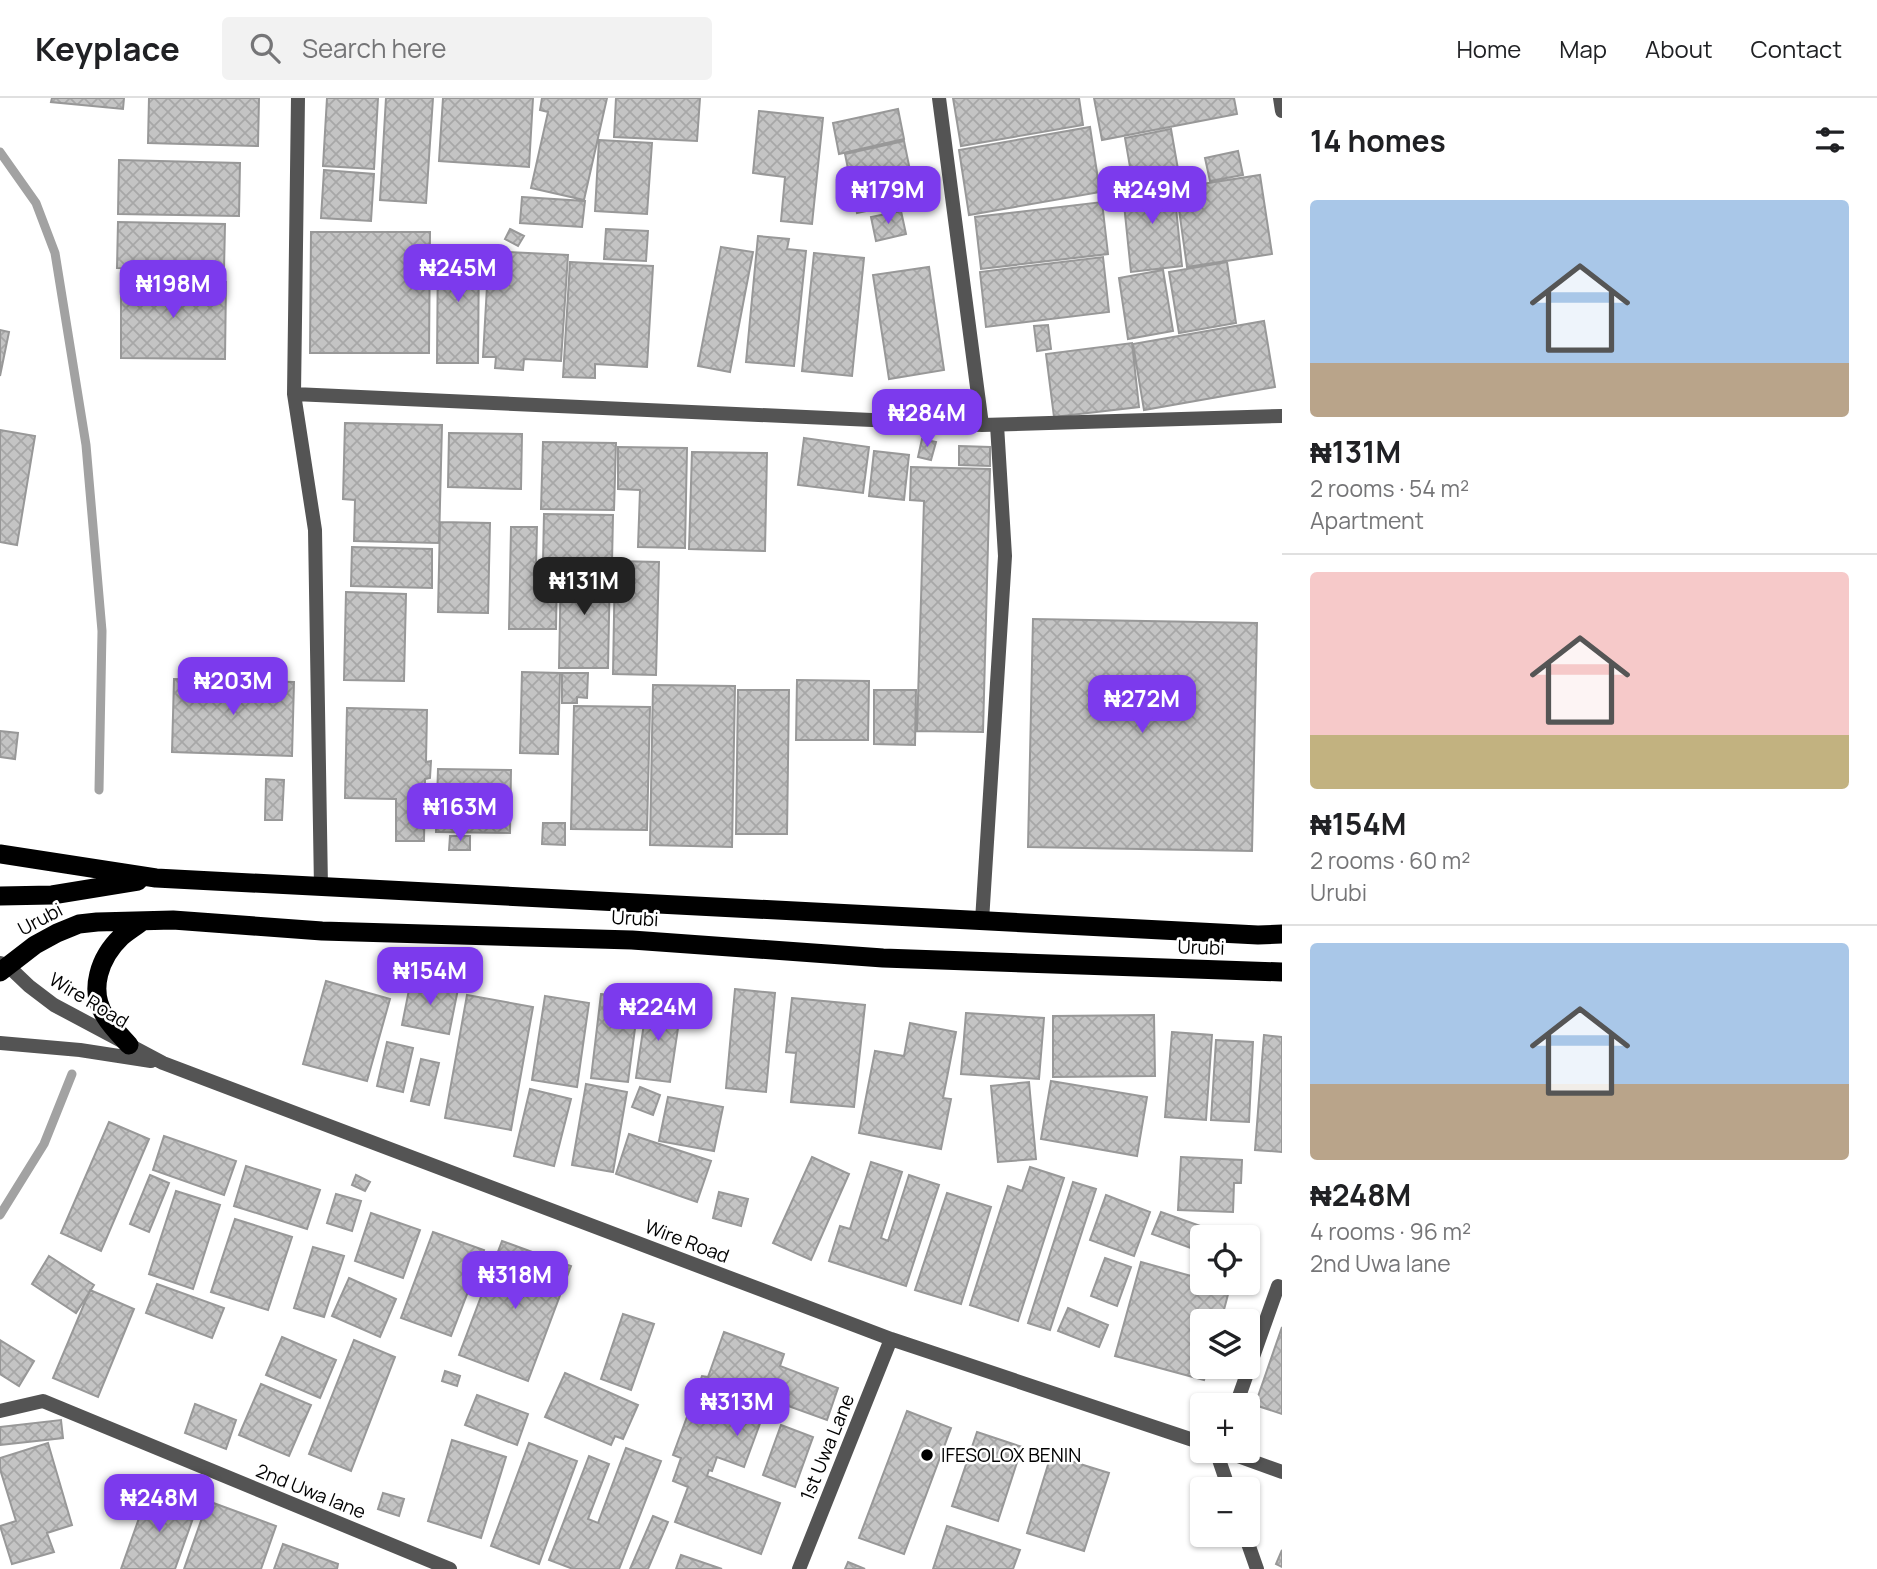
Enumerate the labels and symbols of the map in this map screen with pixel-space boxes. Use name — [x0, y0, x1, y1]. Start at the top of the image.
pin: ₦179M — [839, 166, 937, 226]
pin: ₦249M — [1103, 166, 1201, 226]
pin: ₦245M — [409, 244, 507, 304]
pin: ₦198M — [124, 260, 222, 320]
pin: ₦284M — [878, 390, 976, 449]
pin: ₦131M — [535, 558, 633, 617]
pin: ₦203M — [184, 658, 282, 717]
pin: ₦272M — [1093, 676, 1191, 735]
pin: ₦163M — [411, 784, 509, 843]
street label: Urubi — [13, 896, 67, 942]
street label: Urubi — [611, 904, 659, 932]
street label: Urubi — [1177, 933, 1225, 961]
pin: ₦154M — [381, 948, 479, 1007]
street label: Wire Road — [44, 966, 134, 1034]
pin: ₦224M — [609, 984, 707, 1043]
street label: Wire Road — [641, 1213, 733, 1269]
pin: ₦318M — [466, 1252, 564, 1311]
pin: ₦313M — [688, 1378, 786, 1438]
street label: 1st Uwa Lane — [794, 1390, 860, 1504]
place label: IFESOLOX BENIN — [941, 1442, 1081, 1468]
marker: IFESOLOX BENIN — [919, 1447, 935, 1463]
street label: 2nd Uwa lane — [252, 1457, 370, 1525]
pin: ₦248M — [110, 1474, 208, 1534]

